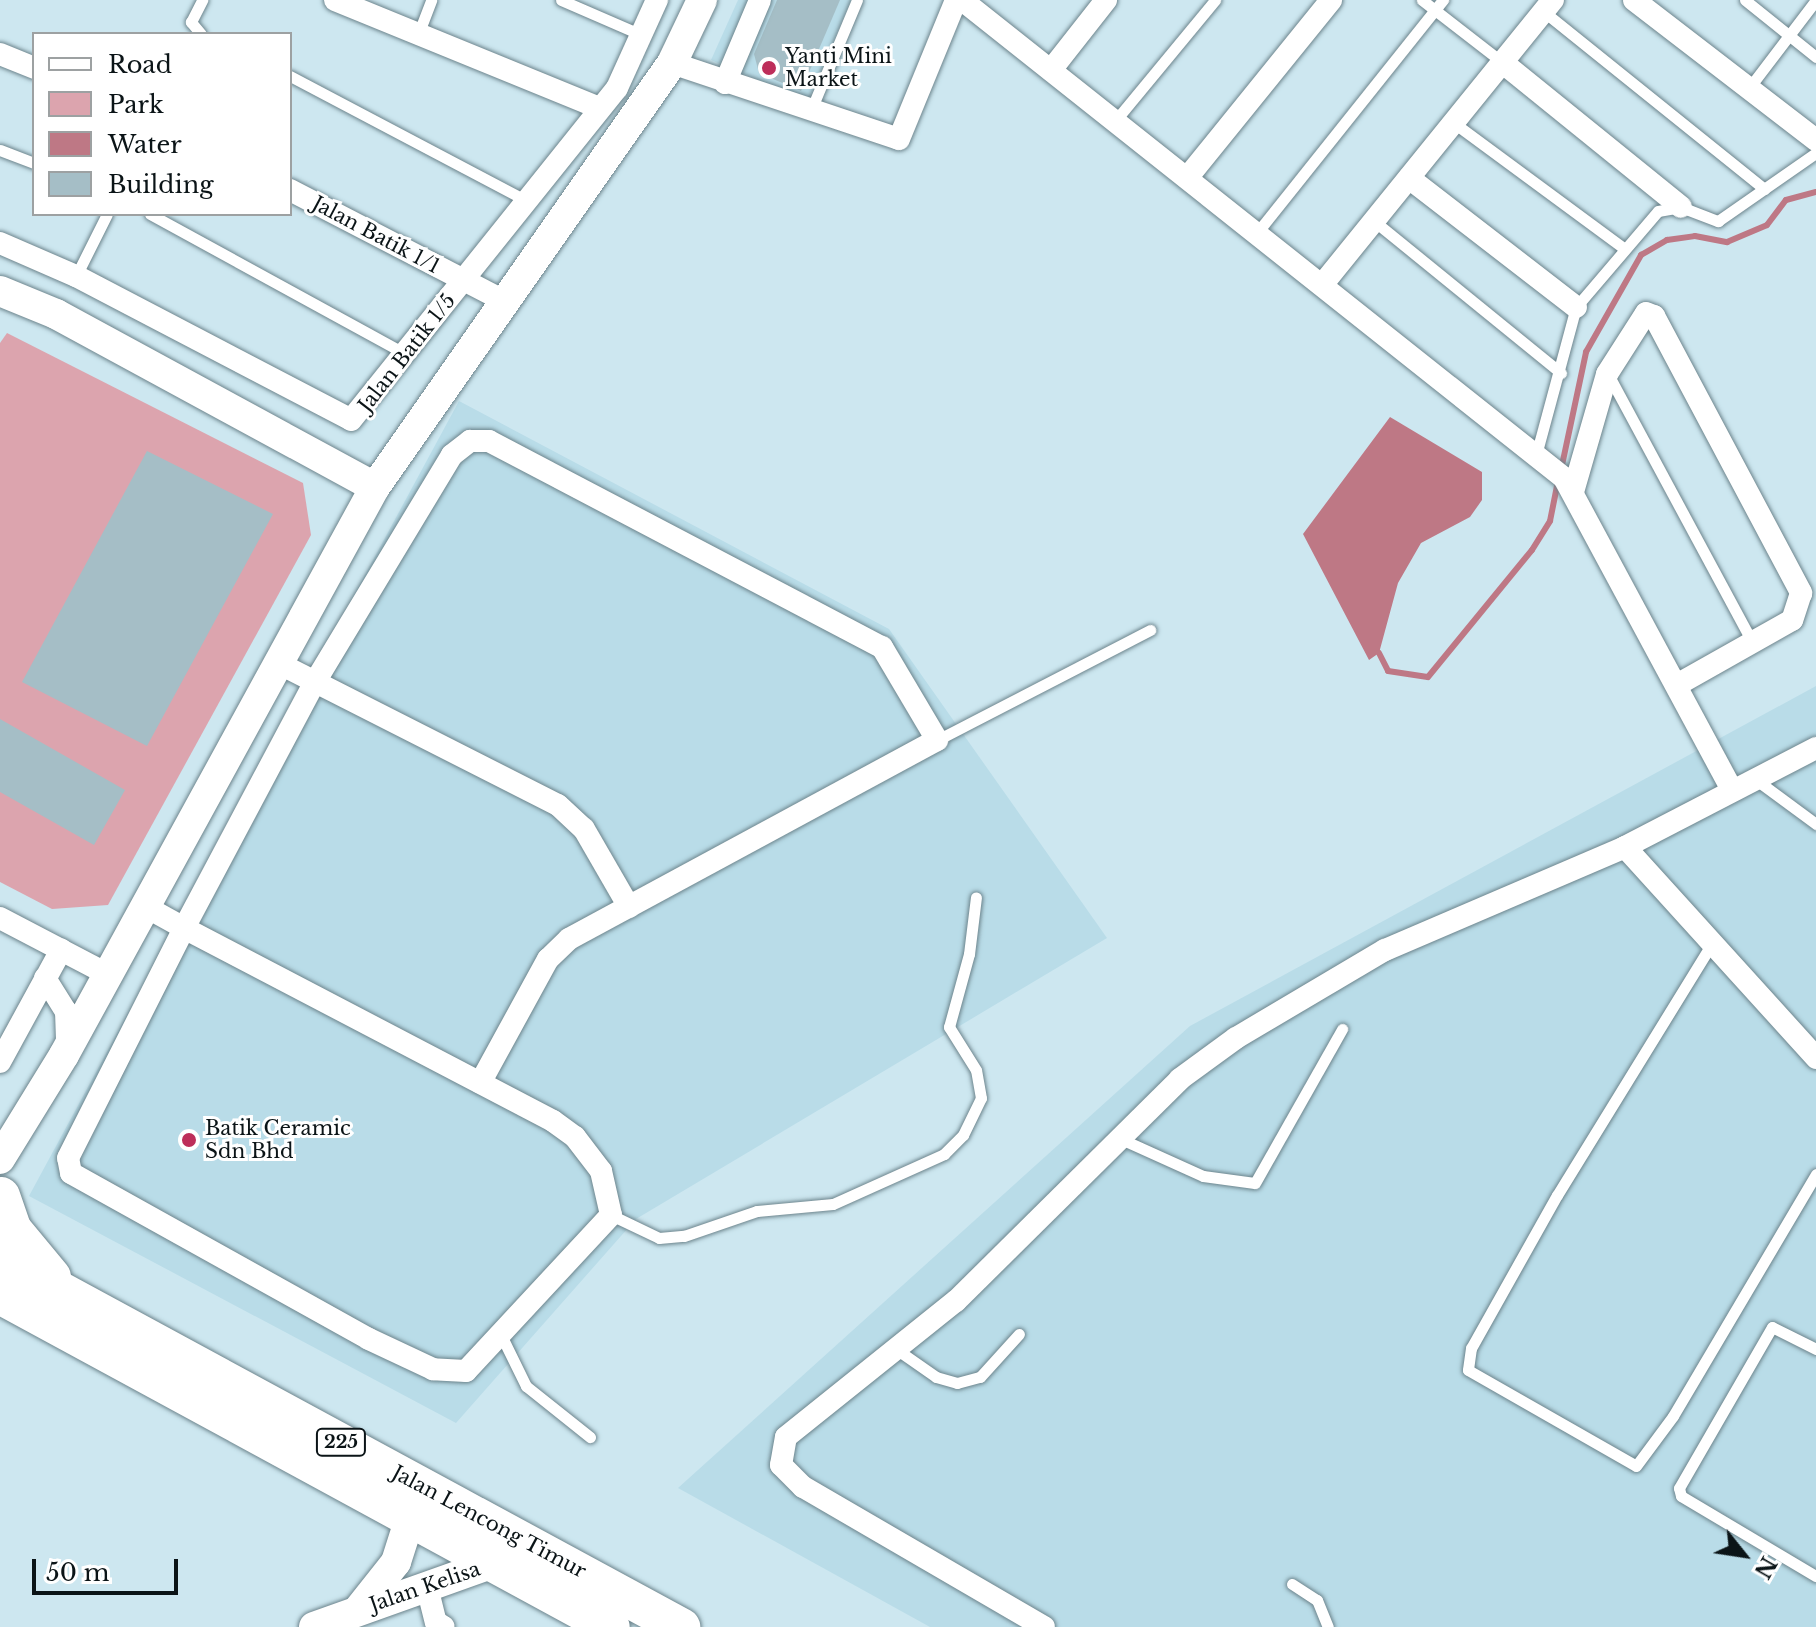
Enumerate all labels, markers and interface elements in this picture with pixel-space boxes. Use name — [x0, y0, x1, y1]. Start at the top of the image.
legend — [32, 32, 292, 216]
place label: Yanti Mini Market — [785, 44, 892, 91]
text: Road — [108, 50, 172, 79]
marker: Yanti Mini Market — [760, 59, 778, 77]
text: Park — [108, 90, 164, 119]
text: Water — [108, 130, 182, 159]
text: Building — [108, 170, 214, 199]
street label: Jalan Batik 1/1 — [308, 191, 444, 279]
street label: Jalan Batik 1/5 — [353, 289, 461, 417]
place label: Batik Ceramic Sdn Bhd — [205, 1116, 351, 1163]
marker: Batik Ceramic Sdn Bhd — [180, 1131, 198, 1149]
road number: 225 — [315, 1428, 367, 1456]
street label: Jalan Lencong Timur — [388, 1460, 590, 1584]
north arrow — [1704, 1515, 1784, 1595]
scale bar — [36, 1543, 182, 1593]
text: N — [1748, 1552, 1782, 1583]
street label: Jalan Kelisa — [366, 1557, 484, 1617]
text: 50 m — [46, 1558, 109, 1587]

